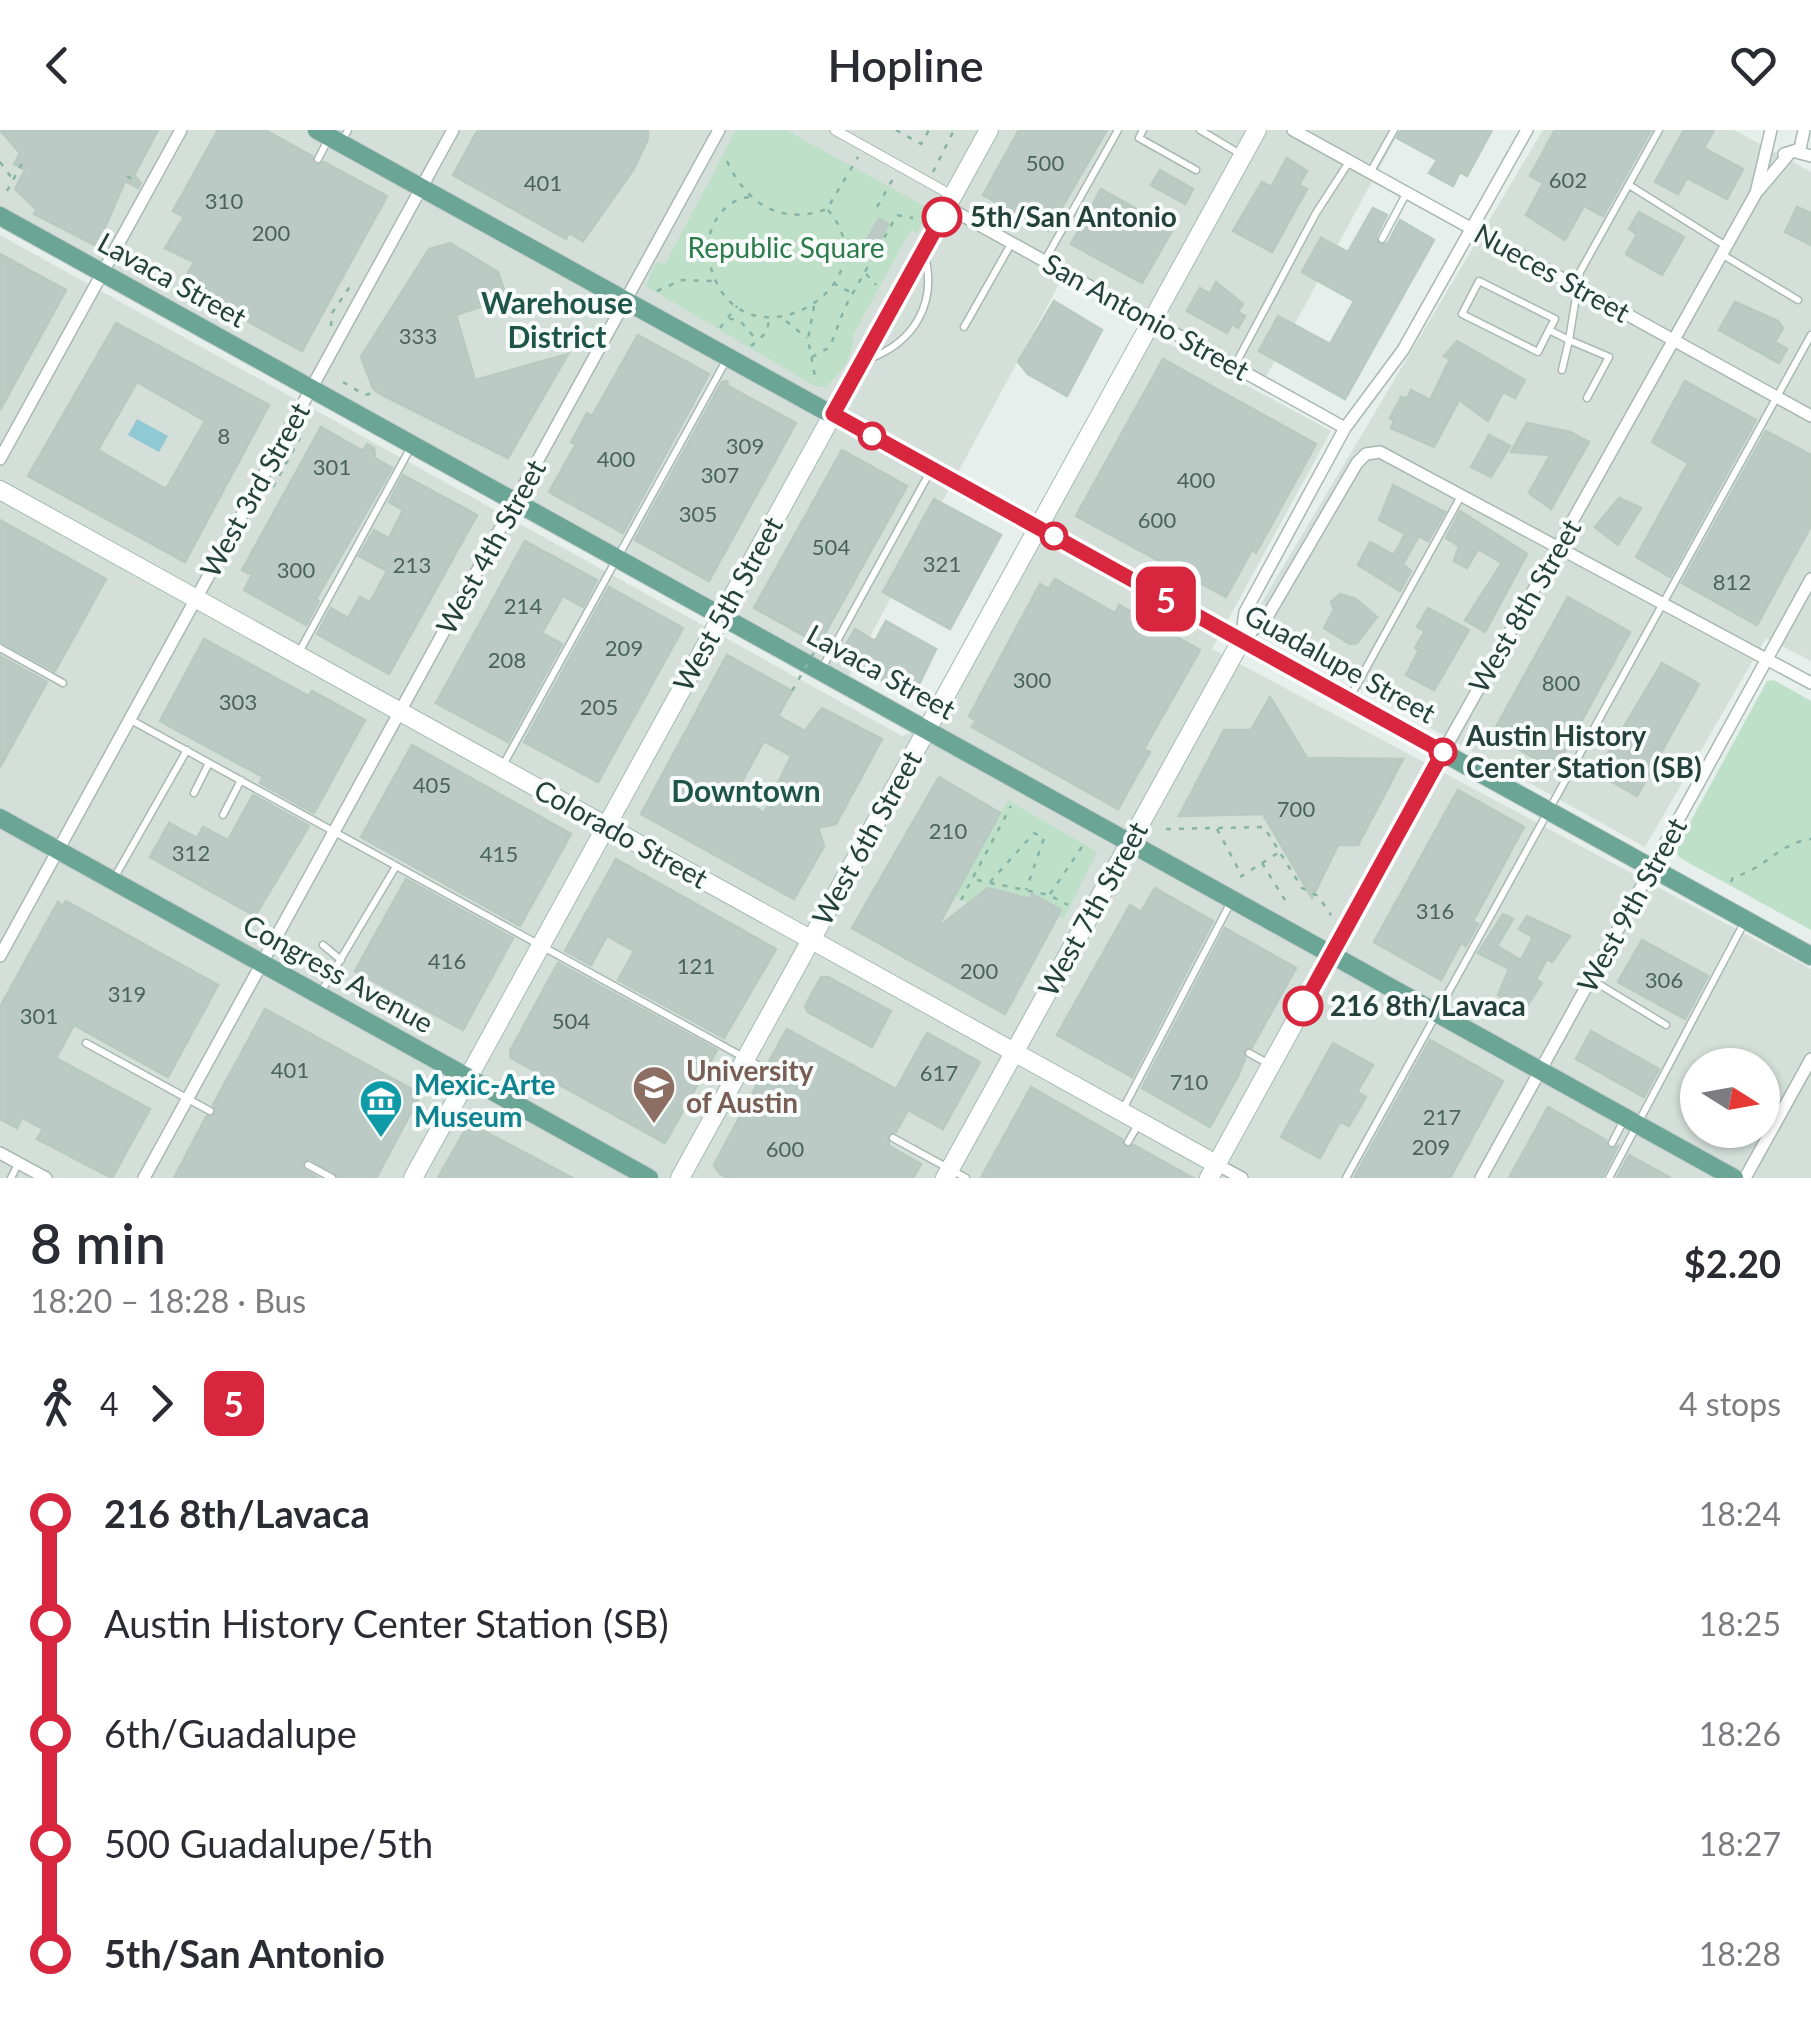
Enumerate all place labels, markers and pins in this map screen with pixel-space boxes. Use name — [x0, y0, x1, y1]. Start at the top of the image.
marker: 5th/San Antonio — [923, 198, 961, 236]
place label: 5th/San Antonio — [970, 199, 1177, 233]
unlabelled marker — [859, 423, 885, 449]
unlabelled marker — [1041, 523, 1067, 549]
place label: Austin History Center Station (SB) — [1465, 718, 1702, 784]
marker: Austin History Center Station (SB) — [1430, 739, 1456, 765]
marker: 216 8th/Lavaca — [1284, 987, 1322, 1025]
place label: 216 8th/Lavaca — [1330, 988, 1526, 1022]
place label: University of Austin — [686, 1053, 814, 1119]
school or university icon: University of Austin — [631, 1064, 677, 1125]
place label: Mexic-Arte Museum — [414, 1067, 555, 1133]
museum icon: Mexic-Arte Museum — [358, 1078, 404, 1139]

